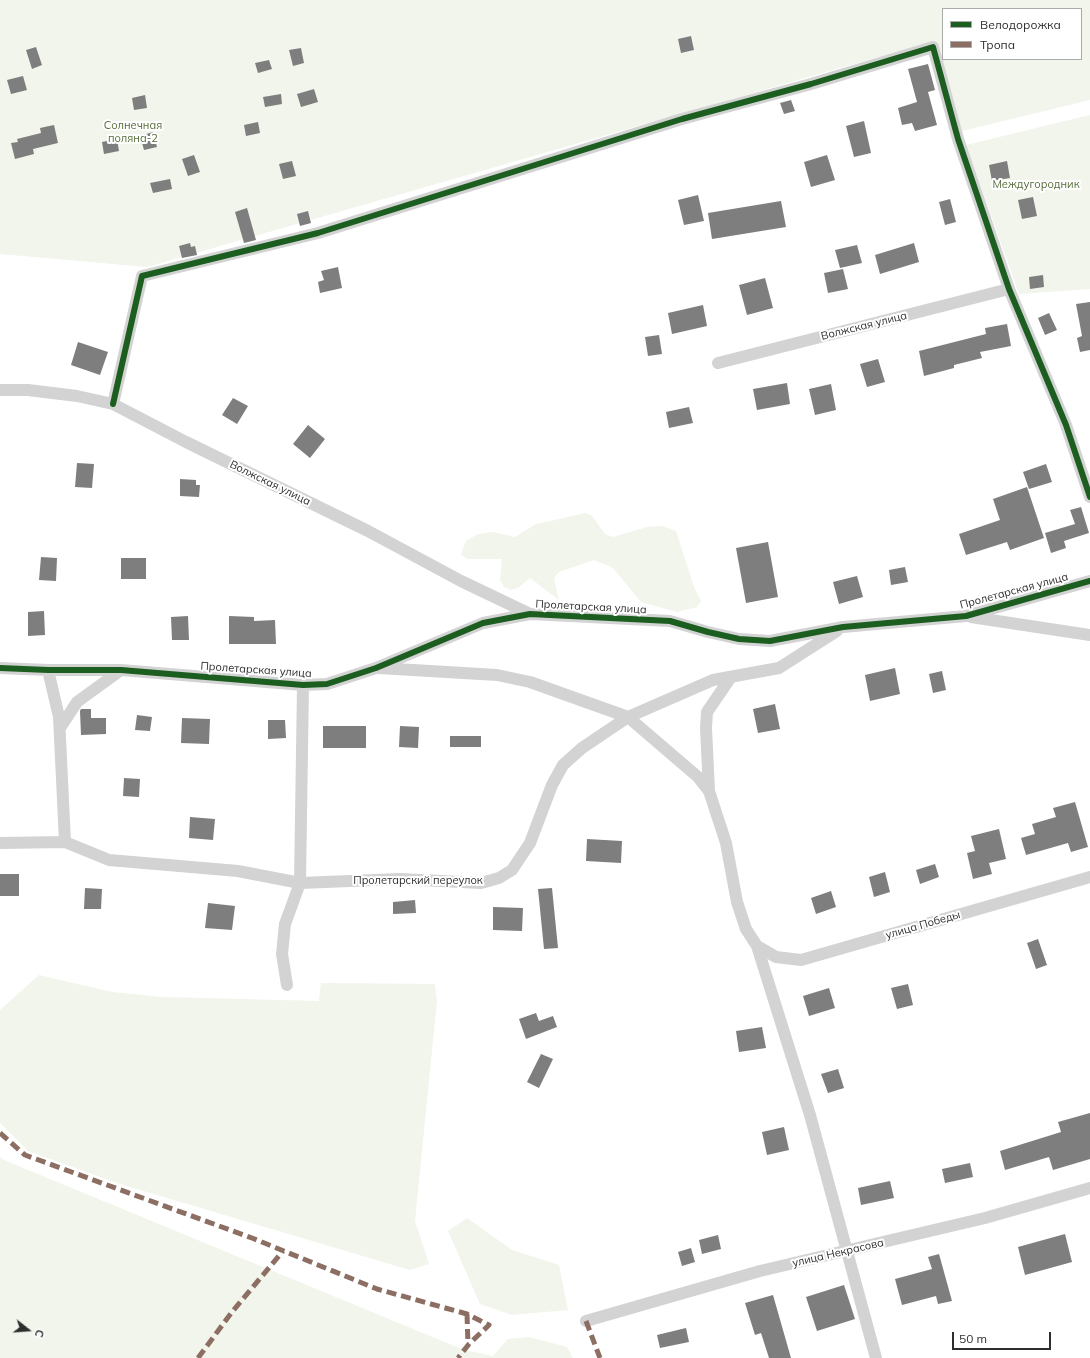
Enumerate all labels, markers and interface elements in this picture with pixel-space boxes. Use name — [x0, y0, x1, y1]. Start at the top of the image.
legend — [942, 8, 1082, 60]
text: Велодорожка — [980, 17, 1061, 32]
text: Тропа — [980, 37, 1015, 52]
park label: Солнечная поляна-2 — [104, 119, 162, 145]
park label: Междугородник — [992, 178, 1080, 192]
street label: Волжская улица — [820, 309, 908, 343]
street label: Волжская улица — [227, 458, 313, 508]
street label: Пролетарская улица — [958, 570, 1070, 612]
street label: Пролетарская улица — [535, 597, 647, 617]
street label: Пролетарская улица — [200, 660, 312, 680]
street label: Пролетарский переулок — [353, 874, 483, 888]
street label: улица Победы — [884, 908, 962, 942]
street label: улица Некрасова — [791, 1236, 885, 1270]
north arrow — [8, 1310, 48, 1350]
scale bar — [954, 1324, 1053, 1350]
text: С — [32, 1328, 47, 1339]
text: 50 m — [959, 1331, 987, 1346]

